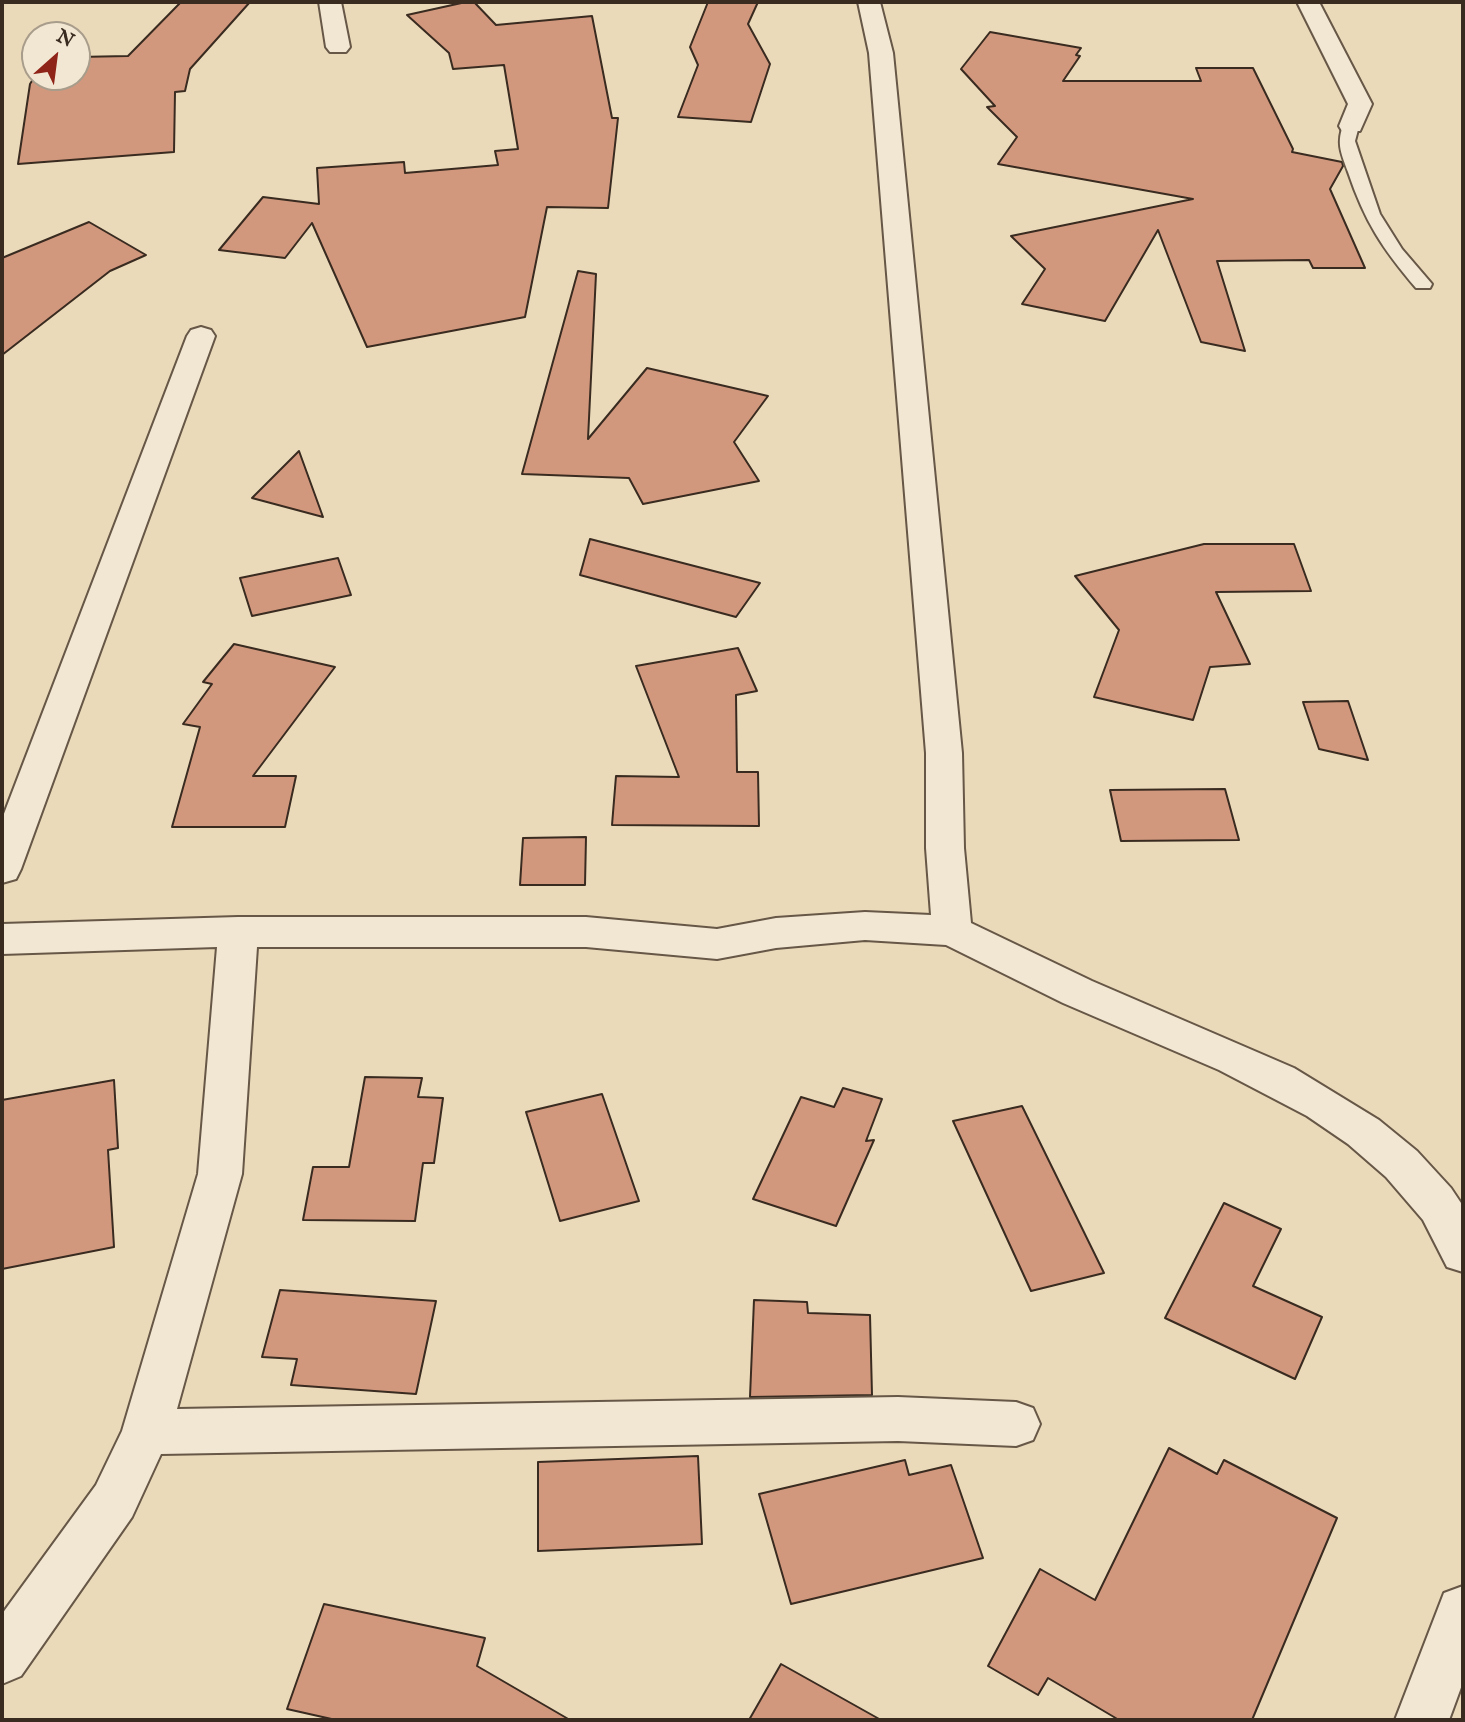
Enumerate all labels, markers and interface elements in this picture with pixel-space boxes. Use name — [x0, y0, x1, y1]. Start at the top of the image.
north arrow — [21, 21, 91, 91]
text: N — [52, 25, 78, 54]

